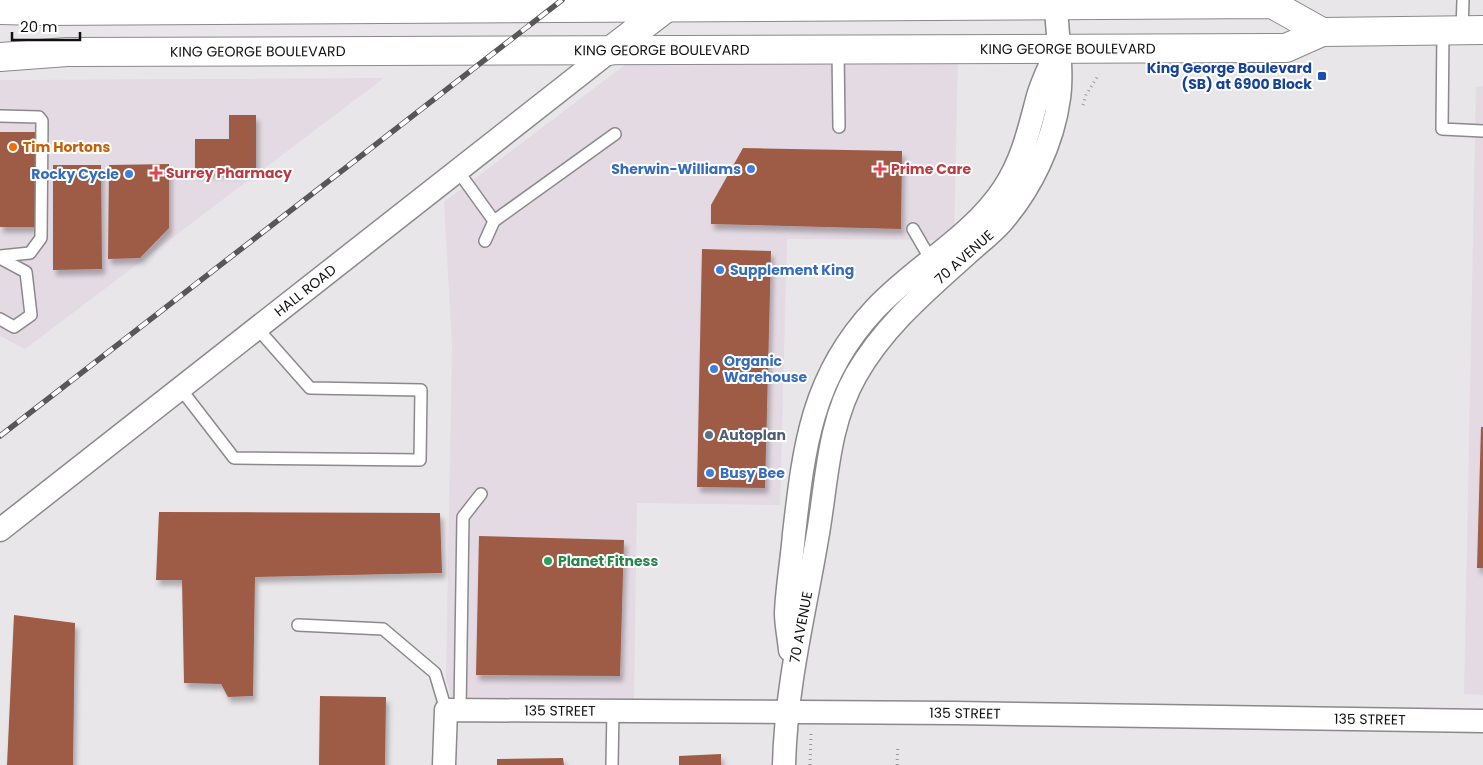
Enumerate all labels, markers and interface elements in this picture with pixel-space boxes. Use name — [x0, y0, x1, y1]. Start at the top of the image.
scale bar — [12, 10, 80, 42]
text: 20 m — [20, 16, 58, 37]
street label: KING GEORGE BOULEVARD — [980, 38, 1156, 59]
street label: KING GEORGE BOULEVARD — [574, 40, 750, 60]
street label: KING GEORGE BOULEVARD — [170, 41, 346, 62]
place label: King George Boulevard (SB) at 6900 Block — [1147, 58, 1312, 94]
marker: King George Boulevard (SB) at 6900 Block — [1316, 70, 1328, 82]
place label: Tim Hortons — [23, 137, 110, 157]
marker: Tim Hortons — [7, 141, 19, 153]
place label: Sherwin-Williams — [611, 159, 741, 179]
place label: Prime Care — [891, 159, 971, 179]
marker: Prime Care — [873, 162, 887, 176]
place label: Surrey Pharmacy — [166, 163, 292, 183]
marker: Sherwin-Williams — [745, 163, 757, 175]
place label: Rocky Cycle — [31, 164, 119, 184]
marker: Surrey Pharmacy — [150, 167, 162, 179]
marker: Rocky Cycle — [123, 168, 135, 180]
street label: 70 AVENUE — [930, 225, 998, 289]
street label: HALL ROAD — [270, 260, 340, 321]
place label: Supplement King — [730, 260, 854, 280]
marker: Supplement King — [714, 264, 726, 276]
place label: Organic Warehouse — [724, 351, 807, 387]
marker: Organic Warehouse — [708, 363, 720, 375]
place label: Autoplan — [719, 425, 786, 445]
marker: Autoplan — [703, 429, 715, 441]
place label: Busy Bee — [720, 463, 785, 483]
marker: Busy Bee — [704, 467, 716, 479]
place label: Planet Fitness — [558, 551, 658, 571]
marker: Planet Fitness — [542, 555, 554, 567]
street label: 70 AVENUE — [785, 590, 817, 665]
street label: 135 STREET — [524, 700, 596, 721]
street label: 135 STREET — [929, 703, 1001, 724]
street label: 135 STREET — [1334, 709, 1406, 730]

